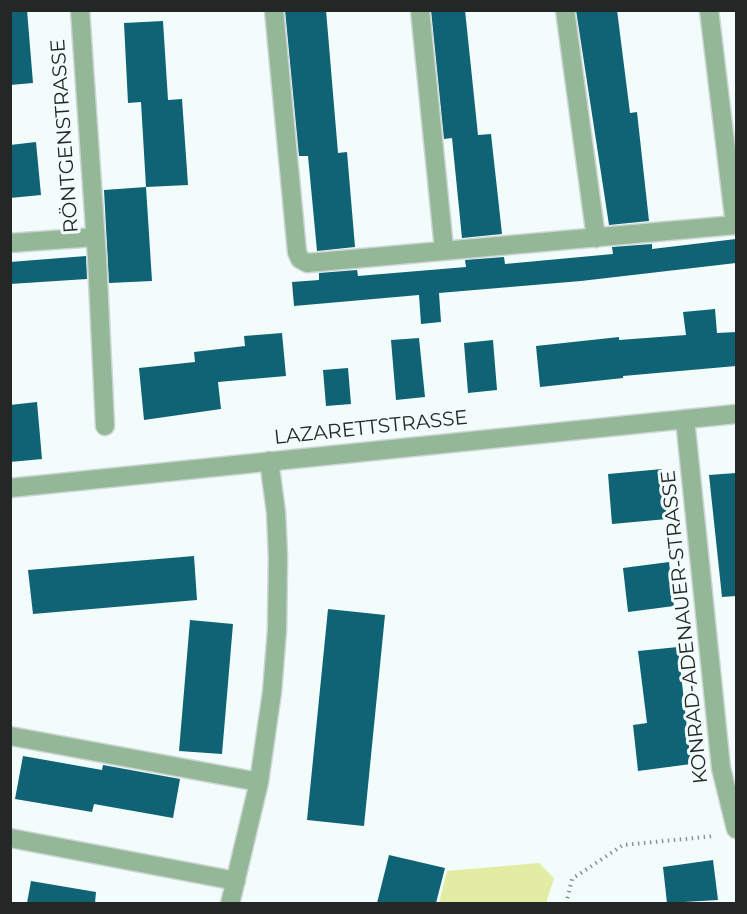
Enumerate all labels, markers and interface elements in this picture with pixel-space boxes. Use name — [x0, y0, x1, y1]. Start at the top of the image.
street label: RÖNTGENSTRASSE — [46, 38, 84, 234]
street label: LAZARETTSTRASSE — [273, 406, 469, 450]
street label: KONRAD-ADENAUER-STRASSE — [657, 469, 713, 785]

